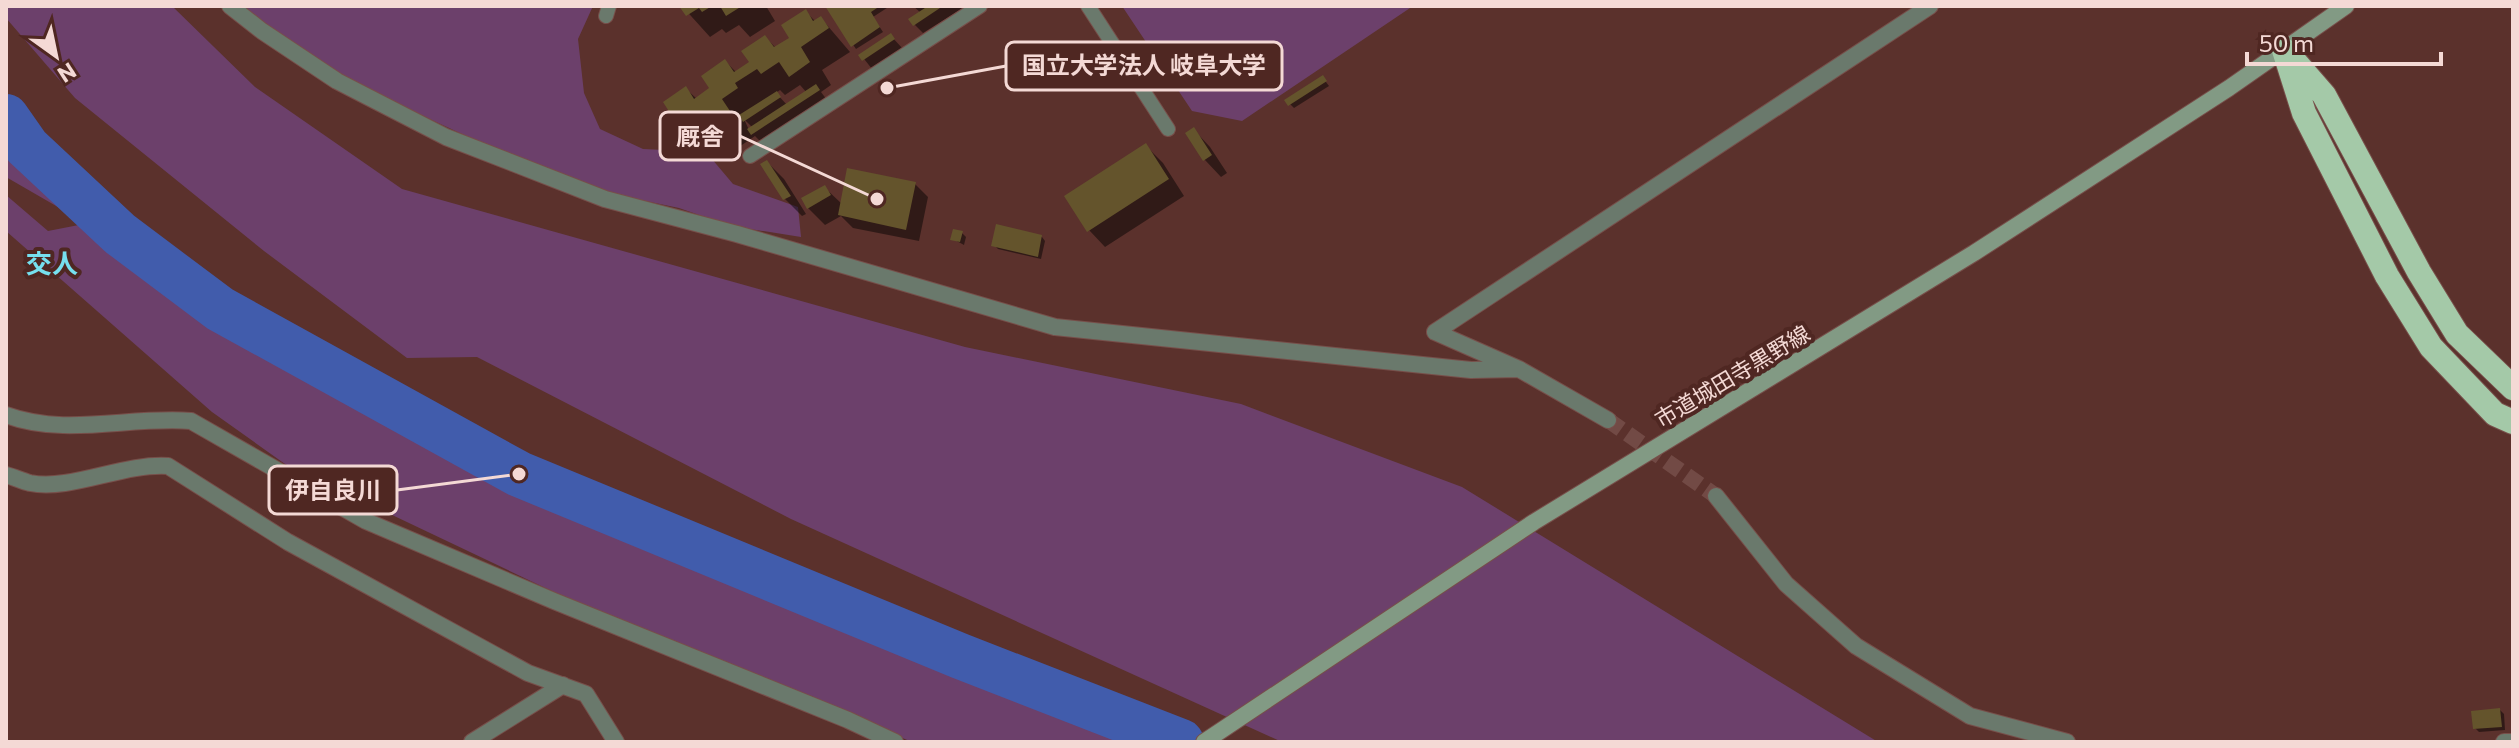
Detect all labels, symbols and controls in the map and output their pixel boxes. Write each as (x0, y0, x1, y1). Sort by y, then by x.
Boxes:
north arrow (16, 16, 96, 96)
scale bar (2247, 16, 2441, 66)
text: 50 m (2259, 28, 2314, 57)
callout: 国立大学法人 岐阜大学 (1006, 42, 1282, 90)
text: 国立大学法人 岐阜大学 (1022, 50, 1266, 79)
text: N (53, 57, 81, 89)
callout: 厩舎 (660, 112, 740, 160)
text: 厩舎 (676, 121, 724, 150)
district label: 交人 (26, 247, 78, 278)
street label: 市道城田寺黒野線 (1650, 319, 1814, 433)
callout: 伊自良川 (269, 466, 397, 514)
text: 伊自良川 (285, 475, 381, 504)

